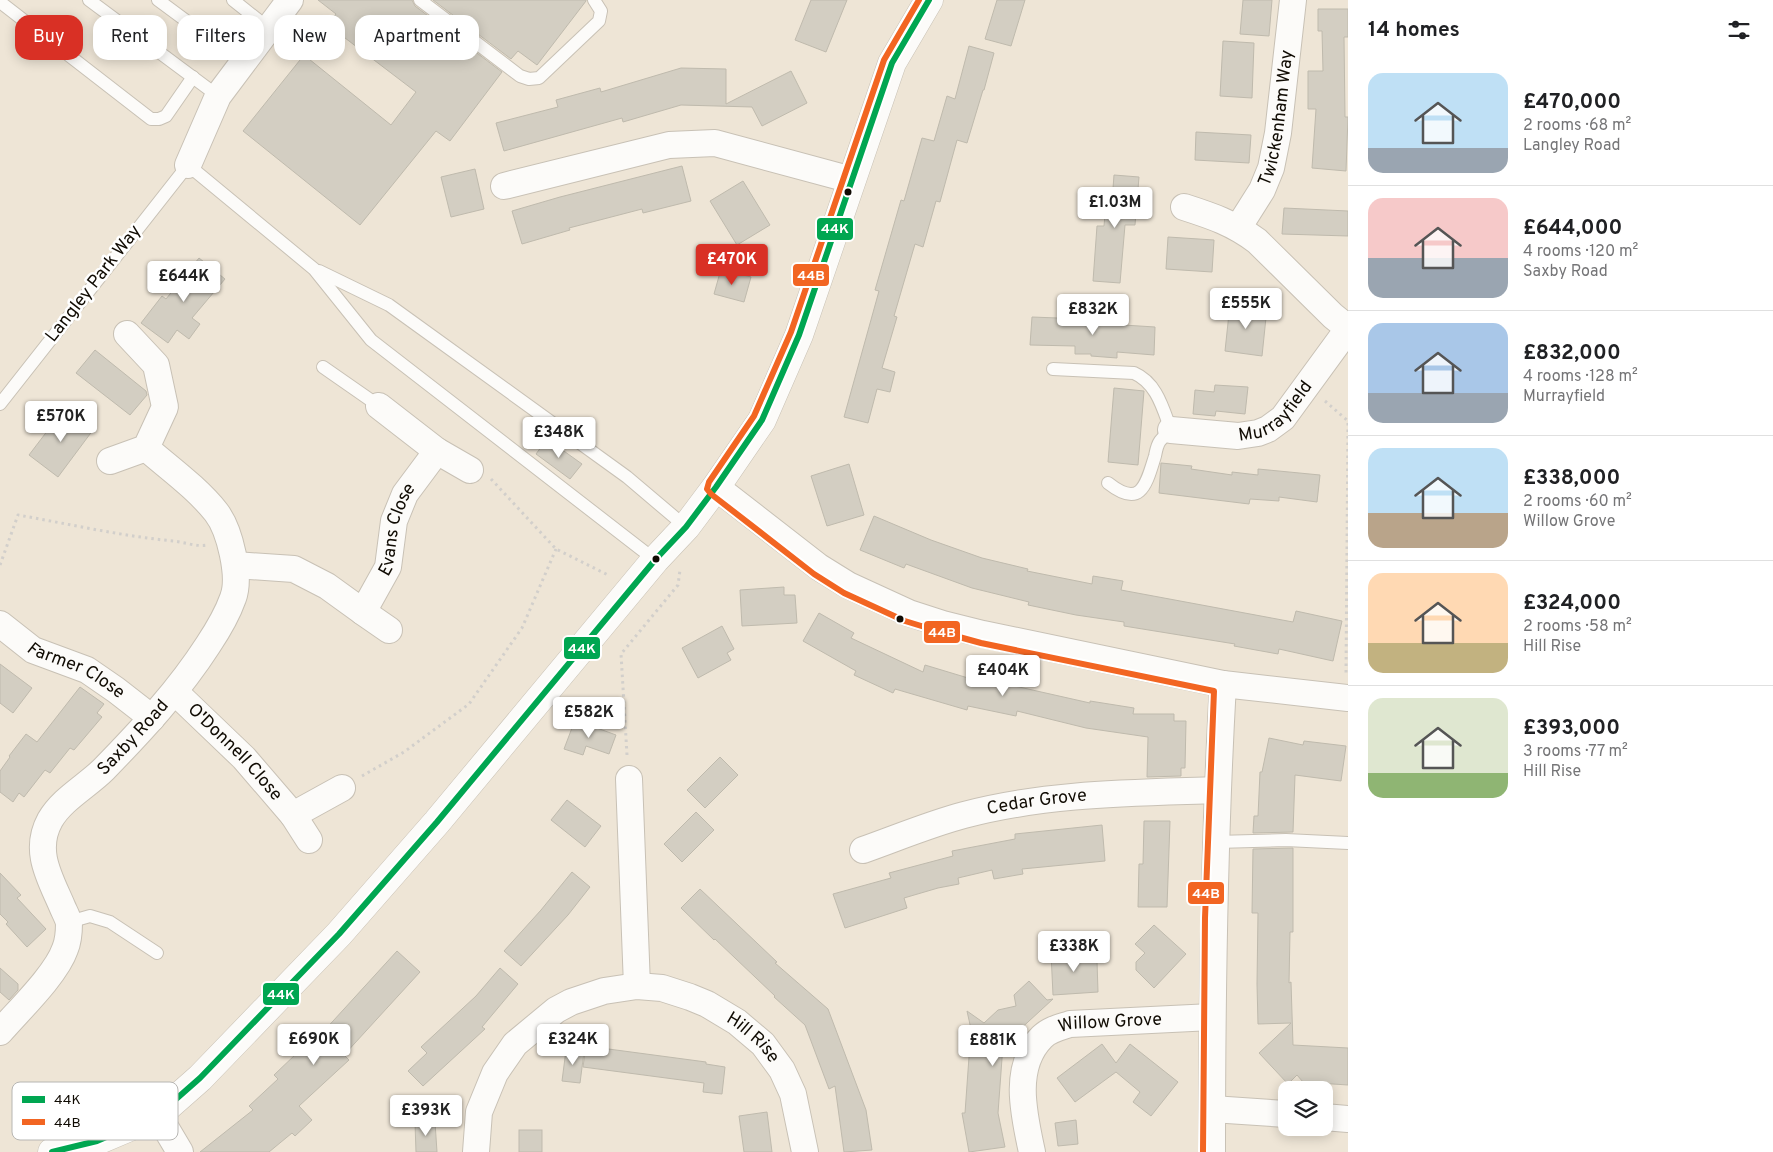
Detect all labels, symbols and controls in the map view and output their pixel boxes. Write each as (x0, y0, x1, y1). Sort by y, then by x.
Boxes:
chip: Buy (15, 15, 83, 60)
chip: Rent (93, 15, 167, 60)
chip: Filters (177, 15, 264, 60)
chip: New (274, 15, 345, 60)
chip: Apartment (355, 15, 479, 60)
icon: filters (1725, 16, 1753, 44)
text: 14 homes (1368, 17, 1460, 44)
street label: Twickenham Way (1253, 49, 1299, 190)
text: £470,000 (1523, 89, 1621, 116)
icon: home (1408, 93, 1468, 153)
text: 2 rooms · 68 m² (1523, 116, 1631, 136)
text: Langley Road (1523, 136, 1621, 156)
pin: £1.03M (1074, 186, 1156, 229)
unlabelled marker (843, 187, 853, 197)
text: £1.03M (1088, 193, 1142, 213)
text: £644,000 (1523, 215, 1622, 242)
line badge: 44K (816, 217, 854, 241)
icon: home (1408, 218, 1468, 278)
street label: Langley Park Way (41, 221, 147, 347)
text: 44K (821, 221, 849, 238)
text: 4 rooms · 120 m² (1523, 242, 1638, 262)
pin: £470K (697, 244, 767, 286)
text: £470K (707, 250, 757, 270)
pin: £644K (149, 260, 219, 303)
text: Saxby Road (1523, 262, 1608, 282)
line badge: 44B (792, 263, 830, 287)
text: £644K (158, 267, 210, 287)
text: 44B (797, 268, 825, 285)
pin: £555K (1211, 288, 1281, 330)
pin: £832K (1058, 294, 1128, 336)
text: £555K (1221, 294, 1271, 314)
text: £832K (1068, 300, 1118, 320)
text: £832,000 (1523, 340, 1621, 367)
icon: home (1408, 343, 1468, 403)
text: 4 rooms · 128 m² (1523, 367, 1638, 387)
street label: Murrayfield (1237, 376, 1318, 447)
text: Murrayfield (1523, 387, 1605, 407)
pin: £570K (26, 400, 96, 443)
text: £570K (36, 407, 86, 427)
pin: £348K (524, 416, 594, 459)
text: £348K (534, 423, 584, 443)
text: £338,000 (1523, 465, 1620, 492)
icon: home (1408, 468, 1468, 528)
street label: Evans Close (374, 478, 421, 580)
text: 2 rooms · 60 m² (1523, 492, 1632, 512)
text: Willow Grove (1523, 512, 1615, 532)
unlabelled marker (651, 554, 661, 564)
text: £324,000 (1523, 590, 1621, 617)
icon: home (1408, 593, 1468, 653)
unlabelled marker (895, 614, 905, 624)
text: 2 rooms · 58 m² (1523, 617, 1632, 637)
line badge: 44B (923, 620, 961, 644)
text: 44B (928, 625, 956, 642)
line badge: 44K (563, 636, 601, 660)
text: Hill Rise (1523, 637, 1581, 657)
street label: Farmer Close (22, 638, 130, 704)
text: 44K (568, 641, 596, 658)
pin: £404K (968, 654, 1038, 697)
text: £404K (977, 661, 1029, 681)
street label: Saxby Road (92, 695, 174, 780)
pin: £582K (554, 696, 624, 739)
street label: O'Donnell Close (182, 698, 287, 806)
text: £582K (564, 703, 614, 723)
text: £393,000 (1523, 715, 1620, 742)
icon: home (1408, 718, 1468, 778)
text: 3 rooms · 77 m² (1523, 742, 1628, 762)
text: Hill Rise (1523, 762, 1581, 782)
street label: Cedar Grove (985, 784, 1088, 821)
line badge: 44B (1187, 881, 1225, 905)
text: 44B (1192, 886, 1220, 903)
pin: £338K (1039, 930, 1109, 973)
text: £338K (1049, 937, 1099, 957)
line badge: 44K (262, 982, 300, 1006)
text: 44K (267, 987, 295, 1004)
street label: Hill Rise (722, 1007, 785, 1068)
street label: Willow Grove (1056, 1008, 1163, 1038)
pin: £690K (279, 1024, 349, 1066)
pin: £324K (538, 1024, 608, 1066)
pin: £881K (958, 1024, 1028, 1067)
text: £690K (288, 1030, 340, 1050)
text: £324K (548, 1030, 598, 1050)
text: £881K (969, 1031, 1017, 1051)
map controls (1278, 1081, 1333, 1136)
button: layers (1278, 1081, 1333, 1136)
legend (12, 1082, 178, 1140)
text: 44K (54, 1092, 81, 1109)
pin: £393K (391, 1094, 461, 1137)
text: £393K (401, 1101, 451, 1121)
text: 44B (54, 1115, 81, 1132)

